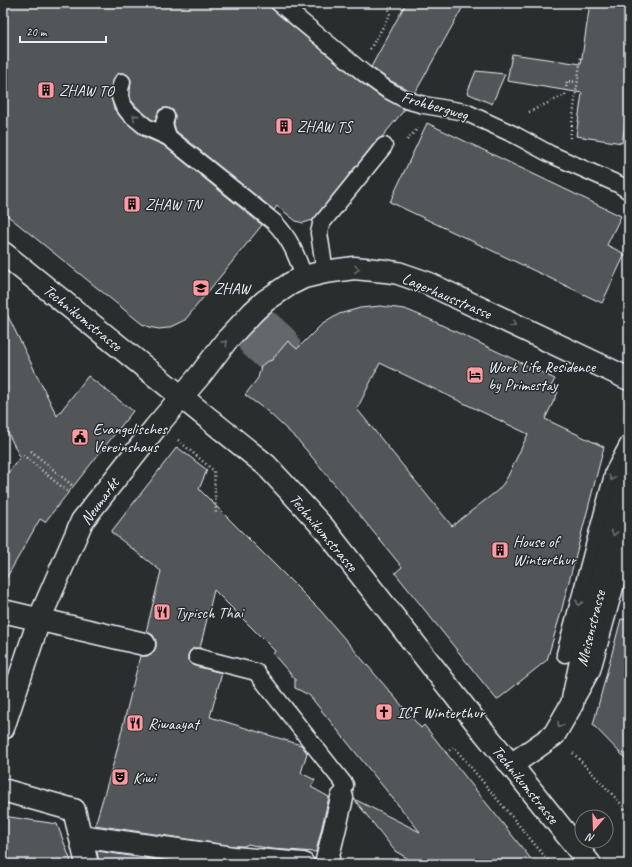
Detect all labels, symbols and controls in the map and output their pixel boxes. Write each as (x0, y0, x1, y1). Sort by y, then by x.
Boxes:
scale bar (20, 18, 106, 44)
text: 20 m (26, 24, 48, 40)
building icon: ZHAW TO (36, 80, 56, 100)
place label: ZHAW TO (59, 81, 116, 101)
street label: Frohbergweg (399, 87, 472, 125)
one-way arrow (132, 115, 140, 122)
building icon: ZHAW TS (274, 116, 294, 136)
place label: ZHAW TS (297, 117, 354, 137)
building icon: ZHAW TN (122, 194, 142, 214)
place label: ZHAW TN (145, 195, 204, 215)
one-way arrow (354, 265, 360, 273)
street label: Lagerhausstrasse (399, 268, 496, 324)
school or university icon: ZHAW (191, 278, 211, 298)
place label: ZHAW (214, 279, 252, 299)
street label: Technikumstrasse (39, 280, 127, 357)
one-way arrow (508, 319, 516, 327)
one-way arrow (220, 340, 227, 347)
place label: Work Life Residence by Primestay (488, 357, 597, 395)
hotel icon: Work Life Residence by Primestay (465, 365, 485, 385)
place label: Evangelisches Vereinshaus (93, 419, 168, 457)
public building icon: Evangelisches Vereinshaus (70, 427, 90, 447)
street label: Neumarkt (76, 473, 125, 529)
one-way arrow (609, 475, 617, 481)
street label: Technikumstrasse (285, 490, 363, 577)
one-way arrow (610, 530, 618, 536)
place label: House of Winterthur (513, 532, 577, 570)
building icon: House of Winterthur (490, 540, 510, 560)
street label: Meisenstrasse (572, 587, 610, 668)
one-way arrow (575, 600, 584, 607)
restaurant icon: Typisch Thai (152, 602, 172, 622)
place label: Typisch Thai (175, 603, 245, 623)
church icon: ICF Winterthur (374, 702, 394, 722)
place label: ICF Winterthur (397, 703, 486, 723)
restaurant icon: Riwaayat (125, 713, 145, 733)
place label: Riwaayat (148, 714, 201, 734)
one-way arrow (557, 721, 565, 728)
street label: Technikumstrasse (487, 741, 564, 829)
theatre icon: Kiwi (110, 767, 130, 787)
place label: Kiwi (133, 768, 157, 788)
north arrow (574, 809, 614, 849)
text: N (583, 830, 596, 846)

